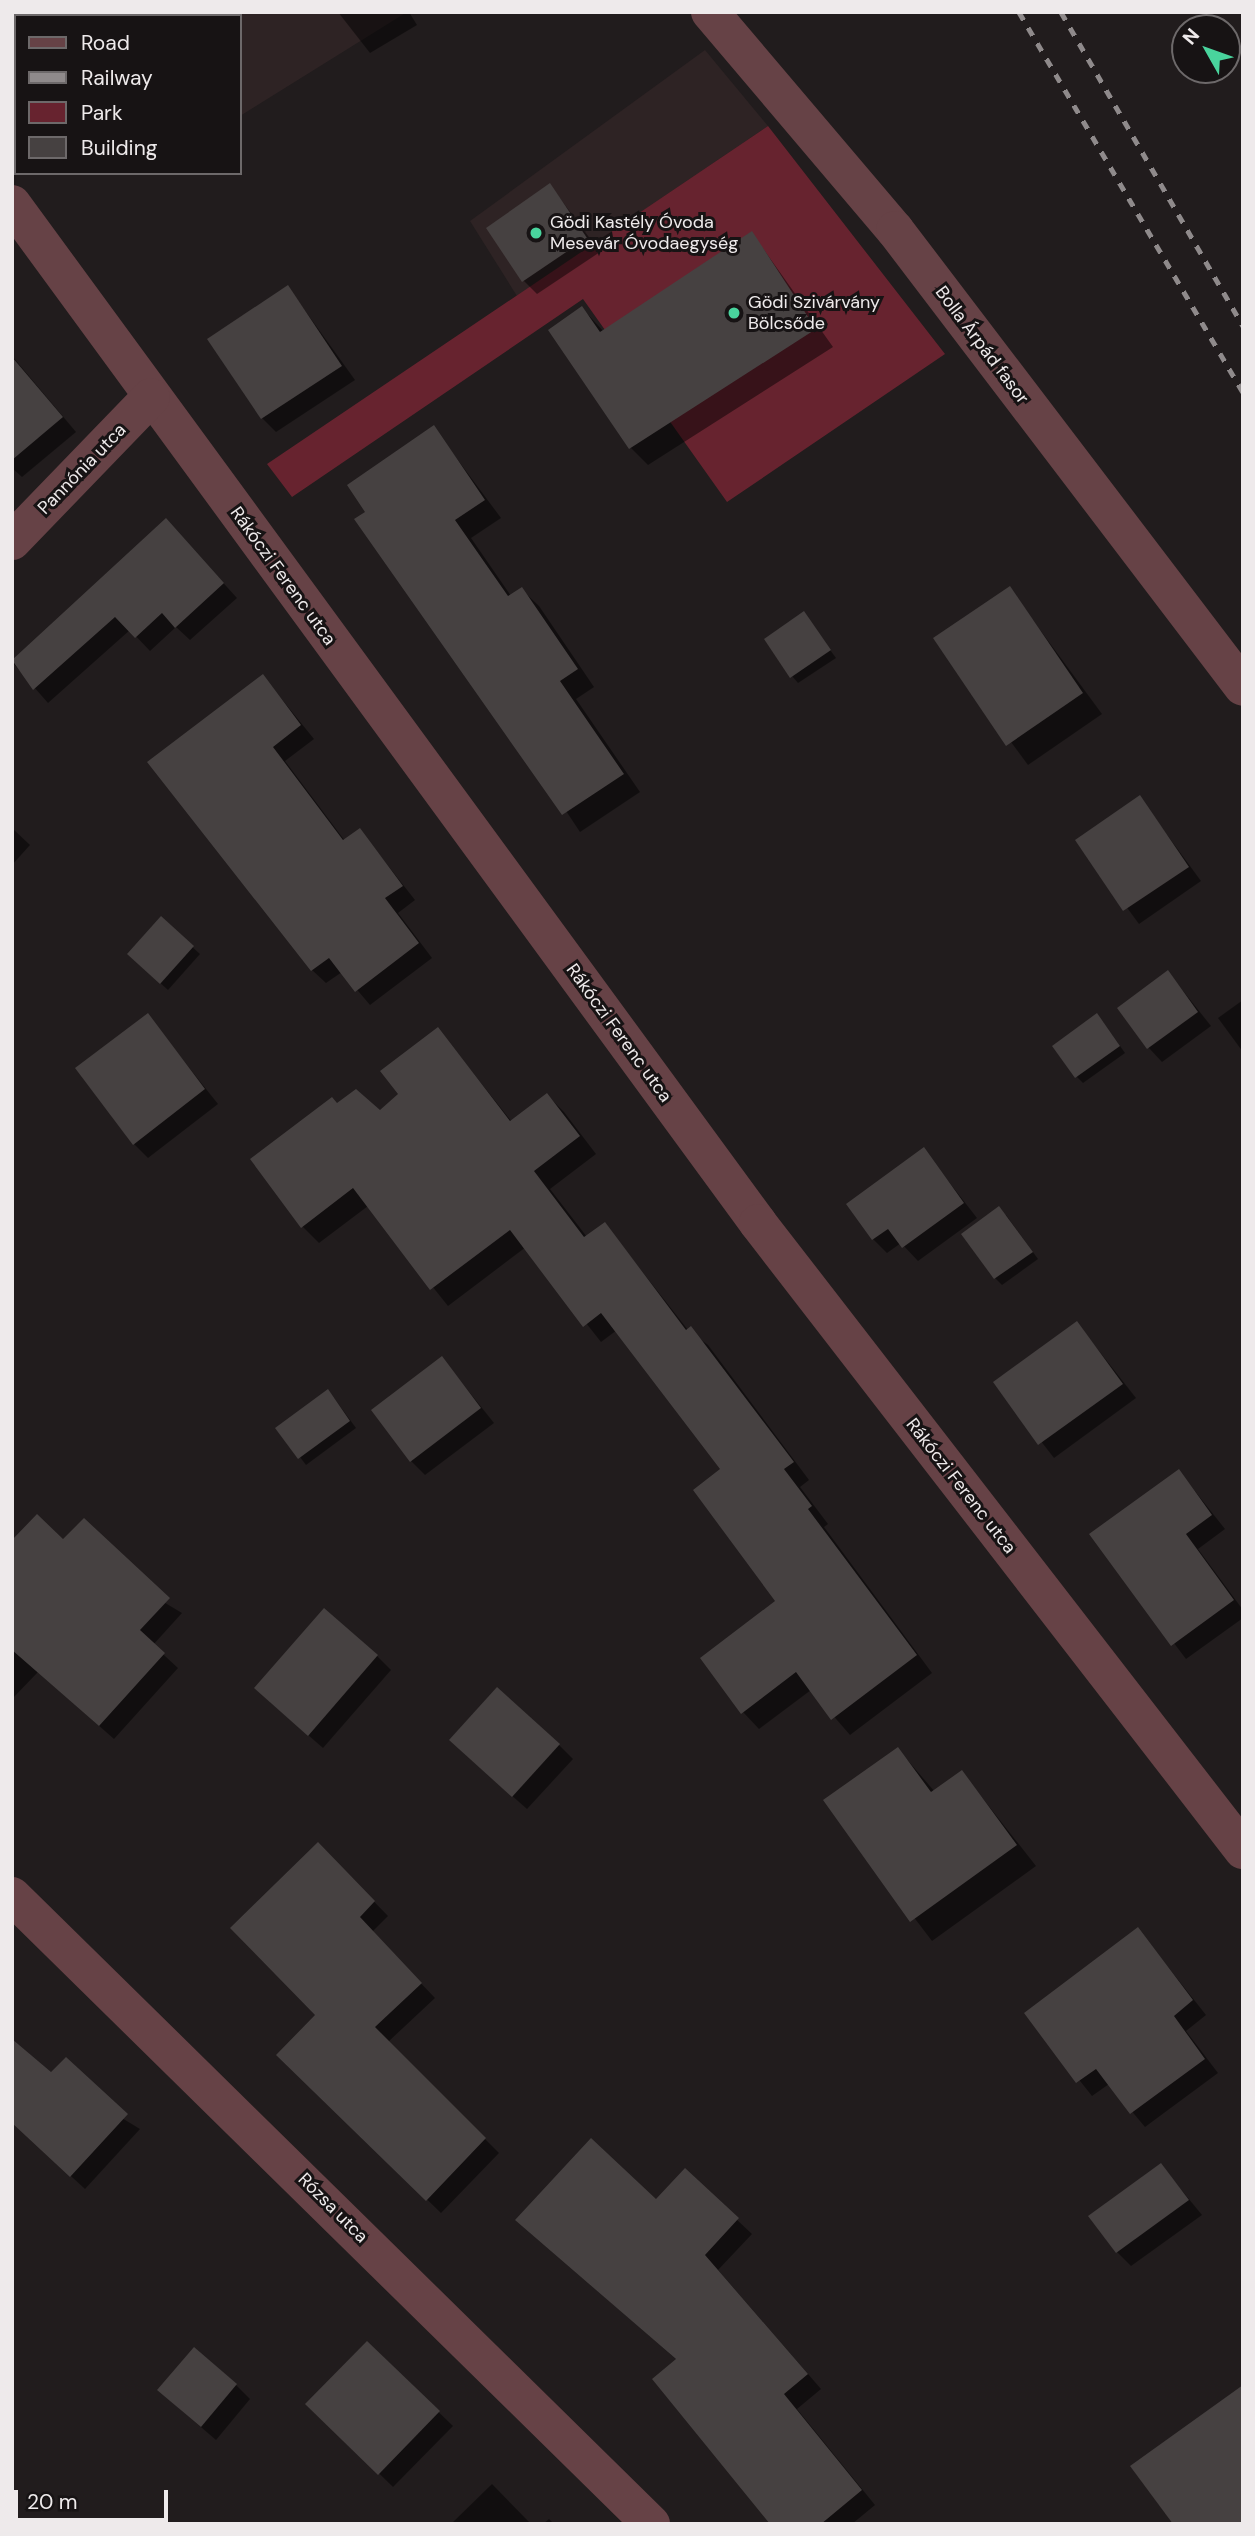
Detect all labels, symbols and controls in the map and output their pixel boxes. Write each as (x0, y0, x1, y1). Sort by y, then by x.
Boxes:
legend (14, 14, 242, 175)
north arrow (1171, 14, 1241, 84)
text: N (1177, 23, 1205, 50)
text: Road (81, 29, 130, 57)
text: Railway (81, 64, 153, 92)
text: Park (81, 99, 122, 127)
text: Building (81, 134, 157, 162)
place label: Gödi Kastély Óvoda Mesevár Óvodaegység (550, 212, 738, 255)
marker: Gödi Kastély Óvoda Mesevár Óvodaegység (528, 225, 544, 241)
street label: Bolla Árpád fasor (931, 282, 1033, 408)
place label: Gödi Szivárvány Bölcsőde (748, 292, 880, 334)
marker: Gödi Szivárvány Bölcsőde (726, 305, 742, 321)
street label: Pannónia utca (33, 419, 131, 519)
street label: Rákóczi Ferenc utca (226, 503, 340, 649)
street label: Rákóczi Ferenc utca (562, 960, 676, 1106)
street label: Rákóczi Ferenc utca (902, 1414, 1020, 1558)
street label: Rózsa utca (294, 2169, 372, 2247)
scale bar (18, 2476, 172, 2520)
text: 20 m (27, 2488, 78, 2516)

